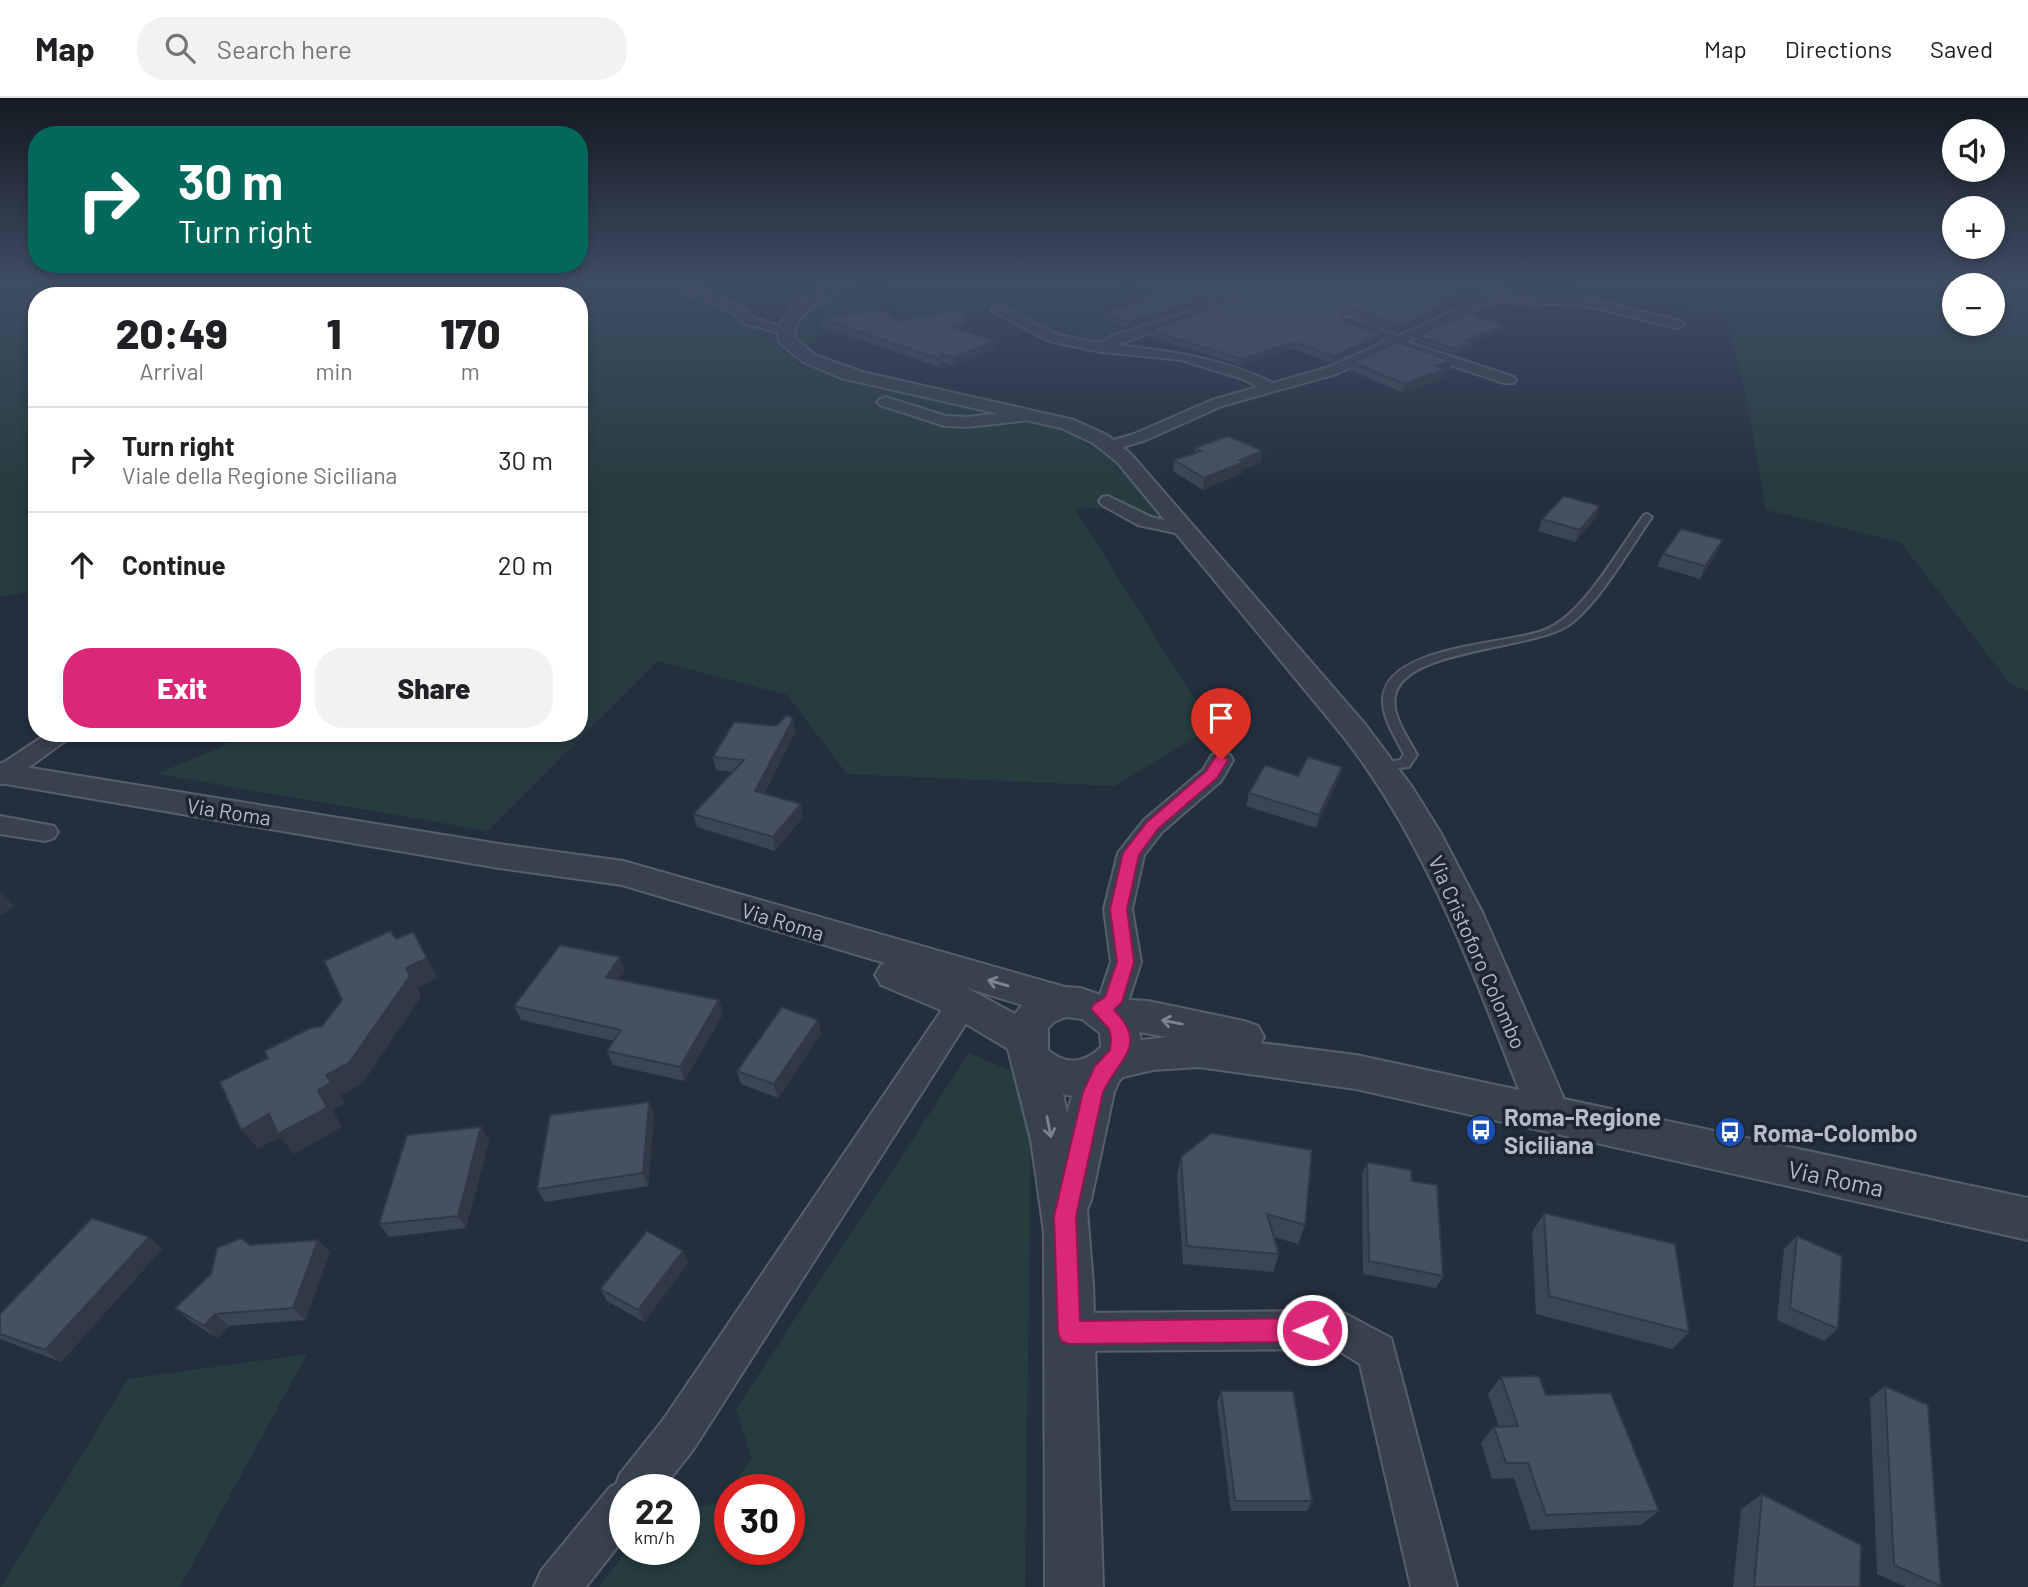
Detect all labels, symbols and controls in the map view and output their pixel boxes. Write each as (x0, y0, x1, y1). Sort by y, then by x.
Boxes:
search box (137, 17, 627, 80)
text: Map (35, 28, 95, 68)
icon: search (161, 29, 199, 67)
text: Search here (217, 33, 352, 64)
text: Map (1704, 34, 1747, 63)
text: Directions (1785, 34, 1892, 63)
text: Saved (1930, 34, 1993, 63)
map controls (1942, 119, 2005, 336)
button: sound (1942, 119, 2005, 182)
text: 30 m (178, 151, 283, 210)
icon: right (63, 154, 154, 245)
button: + (1942, 196, 2005, 259)
text: Turn right (178, 211, 313, 249)
button: − (1942, 273, 2005, 336)
text: 20:49 (116, 307, 228, 357)
text: 1 (327, 307, 342, 357)
text: 170 (440, 307, 500, 357)
text: Arrival (140, 357, 204, 385)
text: min (315, 357, 353, 385)
text: m (461, 357, 480, 385)
text: Turn right (122, 430, 235, 461)
icon: right (63, 441, 101, 479)
text: 30 m (498, 444, 553, 475)
text: Viale della Regione Siciliana (122, 461, 397, 489)
icon: ahead (63, 546, 101, 584)
text: Continue (122, 549, 226, 580)
text: 20 m (498, 549, 553, 580)
button: Exit (63, 648, 301, 728)
button: Share (315, 648, 553, 728)
pin (1191, 688, 1251, 760)
icon: arrive (1202, 699, 1240, 737)
street label: Via Roma (185, 792, 273, 830)
street label: Via Cristoforo Colombo (1424, 852, 1532, 1052)
street label: Via Roma (739, 897, 827, 945)
one-way arrow (987, 976, 1009, 989)
one-way arrow (1161, 1015, 1184, 1029)
place label: Roma-Regione Siciliana (1504, 1102, 1661, 1159)
bus stop icon: Roma-Regione Siciliana (1464, 1113, 1498, 1147)
one-way arrow (1043, 1115, 1056, 1138)
bus stop icon: Roma-Colombo (1713, 1115, 1747, 1149)
place label: Roma-Colombo (1753, 1118, 1918, 1147)
street label: Via Roma (1785, 1154, 1887, 1202)
position arrow (1275, 1293, 1349, 1367)
speed limit sign: 30 (714, 1474, 805, 1565)
text: 22 (635, 1489, 674, 1531)
text: km/h (634, 1526, 675, 1548)

